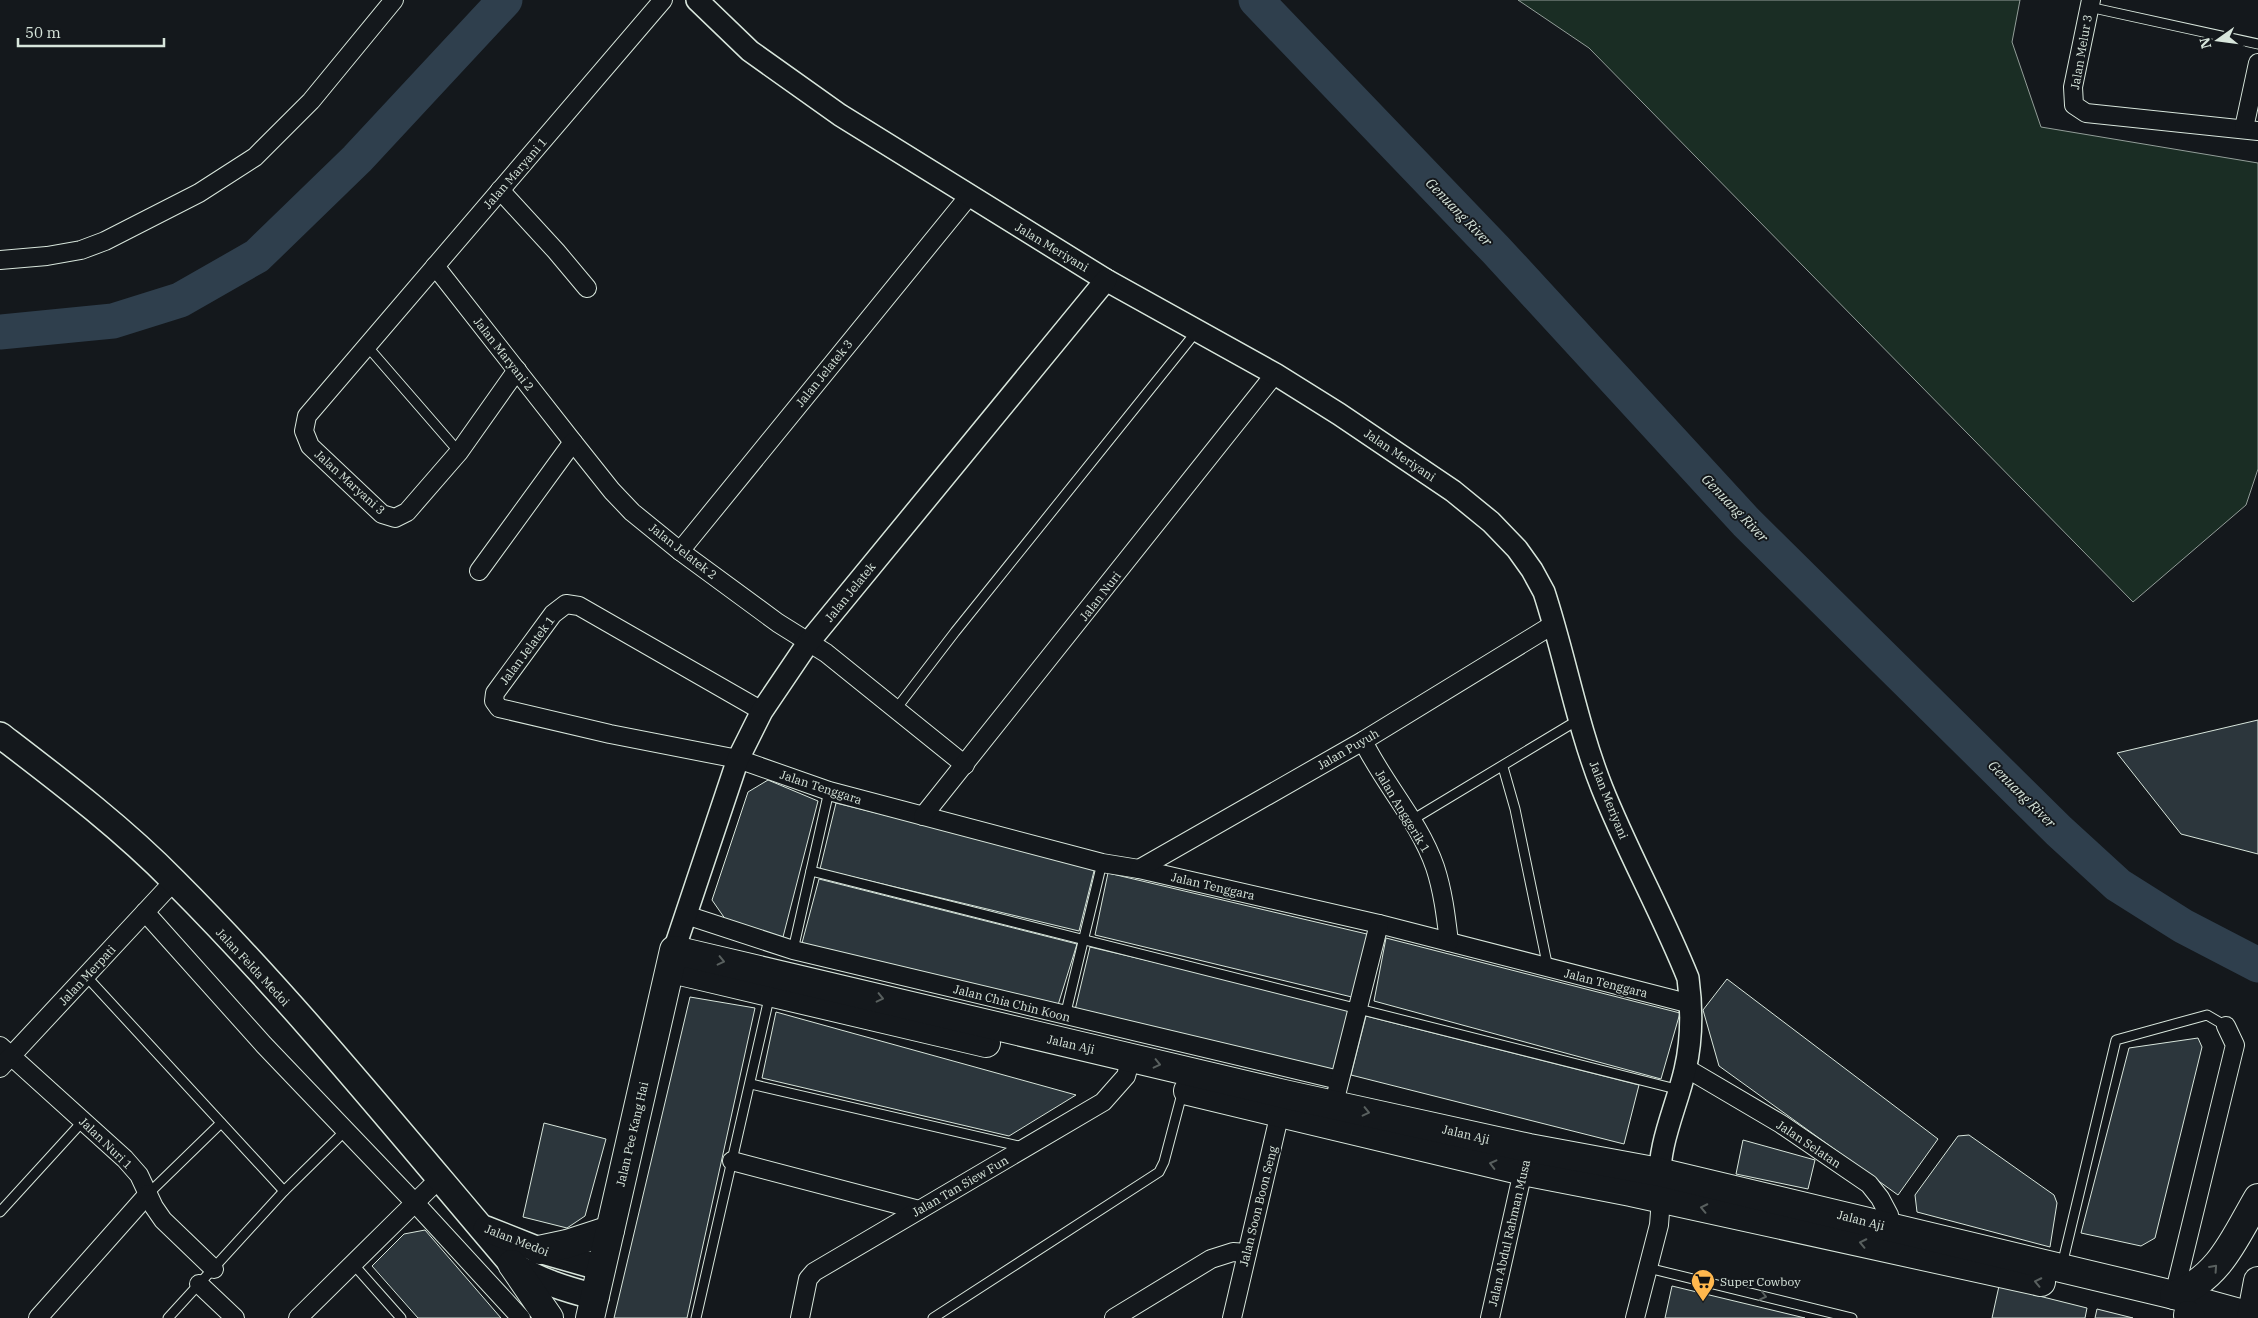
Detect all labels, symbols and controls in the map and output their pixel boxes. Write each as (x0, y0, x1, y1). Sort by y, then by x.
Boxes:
street label: Jalan Melur 3 (2067, 13, 2095, 91)
scale bar (18, 15, 164, 47)
north arrow (2193, 15, 2243, 65)
text: 50 m (25, 23, 61, 42)
text: N (2195, 36, 2215, 51)
street label: Jalan Maryani 1 (480, 134, 550, 212)
water label: Genuang River (1422, 174, 1497, 251)
street label: Jalan Meriyani (1013, 219, 1092, 275)
street label: Jalan Maryani 2 (471, 314, 537, 394)
street label: Jalan Jelatek 3 (792, 336, 856, 410)
street label: Jalan Meriyani (1361, 426, 1439, 484)
street label: Jalan Maryani 3 (312, 446, 388, 518)
water label: Genuang River (1698, 470, 1773, 547)
street label: Jalan Jelatek 2 (646, 520, 720, 582)
street label: Jalan Jelatek (821, 559, 879, 625)
street label: Jalan Nuri (1076, 568, 1124, 624)
street label: Jalan Jelatek 1 (496, 613, 558, 687)
street label: Jalan Puyuh (1314, 725, 1382, 773)
water label: Genuang River (1984, 756, 2060, 832)
street label: Jalan Meriyani (1587, 759, 1632, 841)
street label: Jalan Tenggara (778, 767, 864, 807)
street label: Jalan Anggerik 1 (1372, 767, 1434, 855)
street label: Jalan Tenggara (1170, 869, 1257, 903)
street label: Jalan Felda Medoi (213, 925, 293, 1009)
street label: Jalan Merpati (55, 942, 119, 1008)
one-way arrow (717, 955, 726, 966)
street label: Jalan Tenggara (1563, 965, 1650, 1001)
street label: Jalan Chia Chin Koon (952, 981, 1072, 1025)
one-way arrow (875, 992, 884, 1003)
street label: Jalan Aji (1046, 1031, 1096, 1057)
one-way arrow (1152, 1058, 1161, 1069)
street label: Jalan Pee Kang Hai (613, 1080, 651, 1188)
one-way arrow (1362, 1106, 1371, 1116)
street label: Jalan Nuri 1 (76, 1114, 136, 1172)
street label: Jalan Selatan (1774, 1117, 1844, 1171)
street label: Jalan Aji (1441, 1121, 1491, 1147)
street label: Jalan Soon Boon Seng (1236, 1144, 1280, 1268)
street label: Jalan Tan Siew Fun (909, 1152, 1011, 1220)
street label: Jalan Abdul Rahman Musa (1485, 1158, 1533, 1308)
one-way arrow (1489, 1159, 1498, 1170)
one-way arrow (1699, 1203, 1708, 1214)
street label: Jalan Aji (1836, 1207, 1886, 1233)
street label: Jalan Medoi (483, 1221, 551, 1259)
one-way arrow (1858, 1238, 1867, 1249)
one-way arrow (2208, 1265, 2217, 1274)
supermarket icon: Super Cowboy (1690, 1268, 1716, 1302)
place label: Super Cowboy (1720, 1274, 1801, 1289)
one-way arrow (2034, 1277, 2043, 1288)
one-way arrow (1759, 1290, 1768, 1301)

